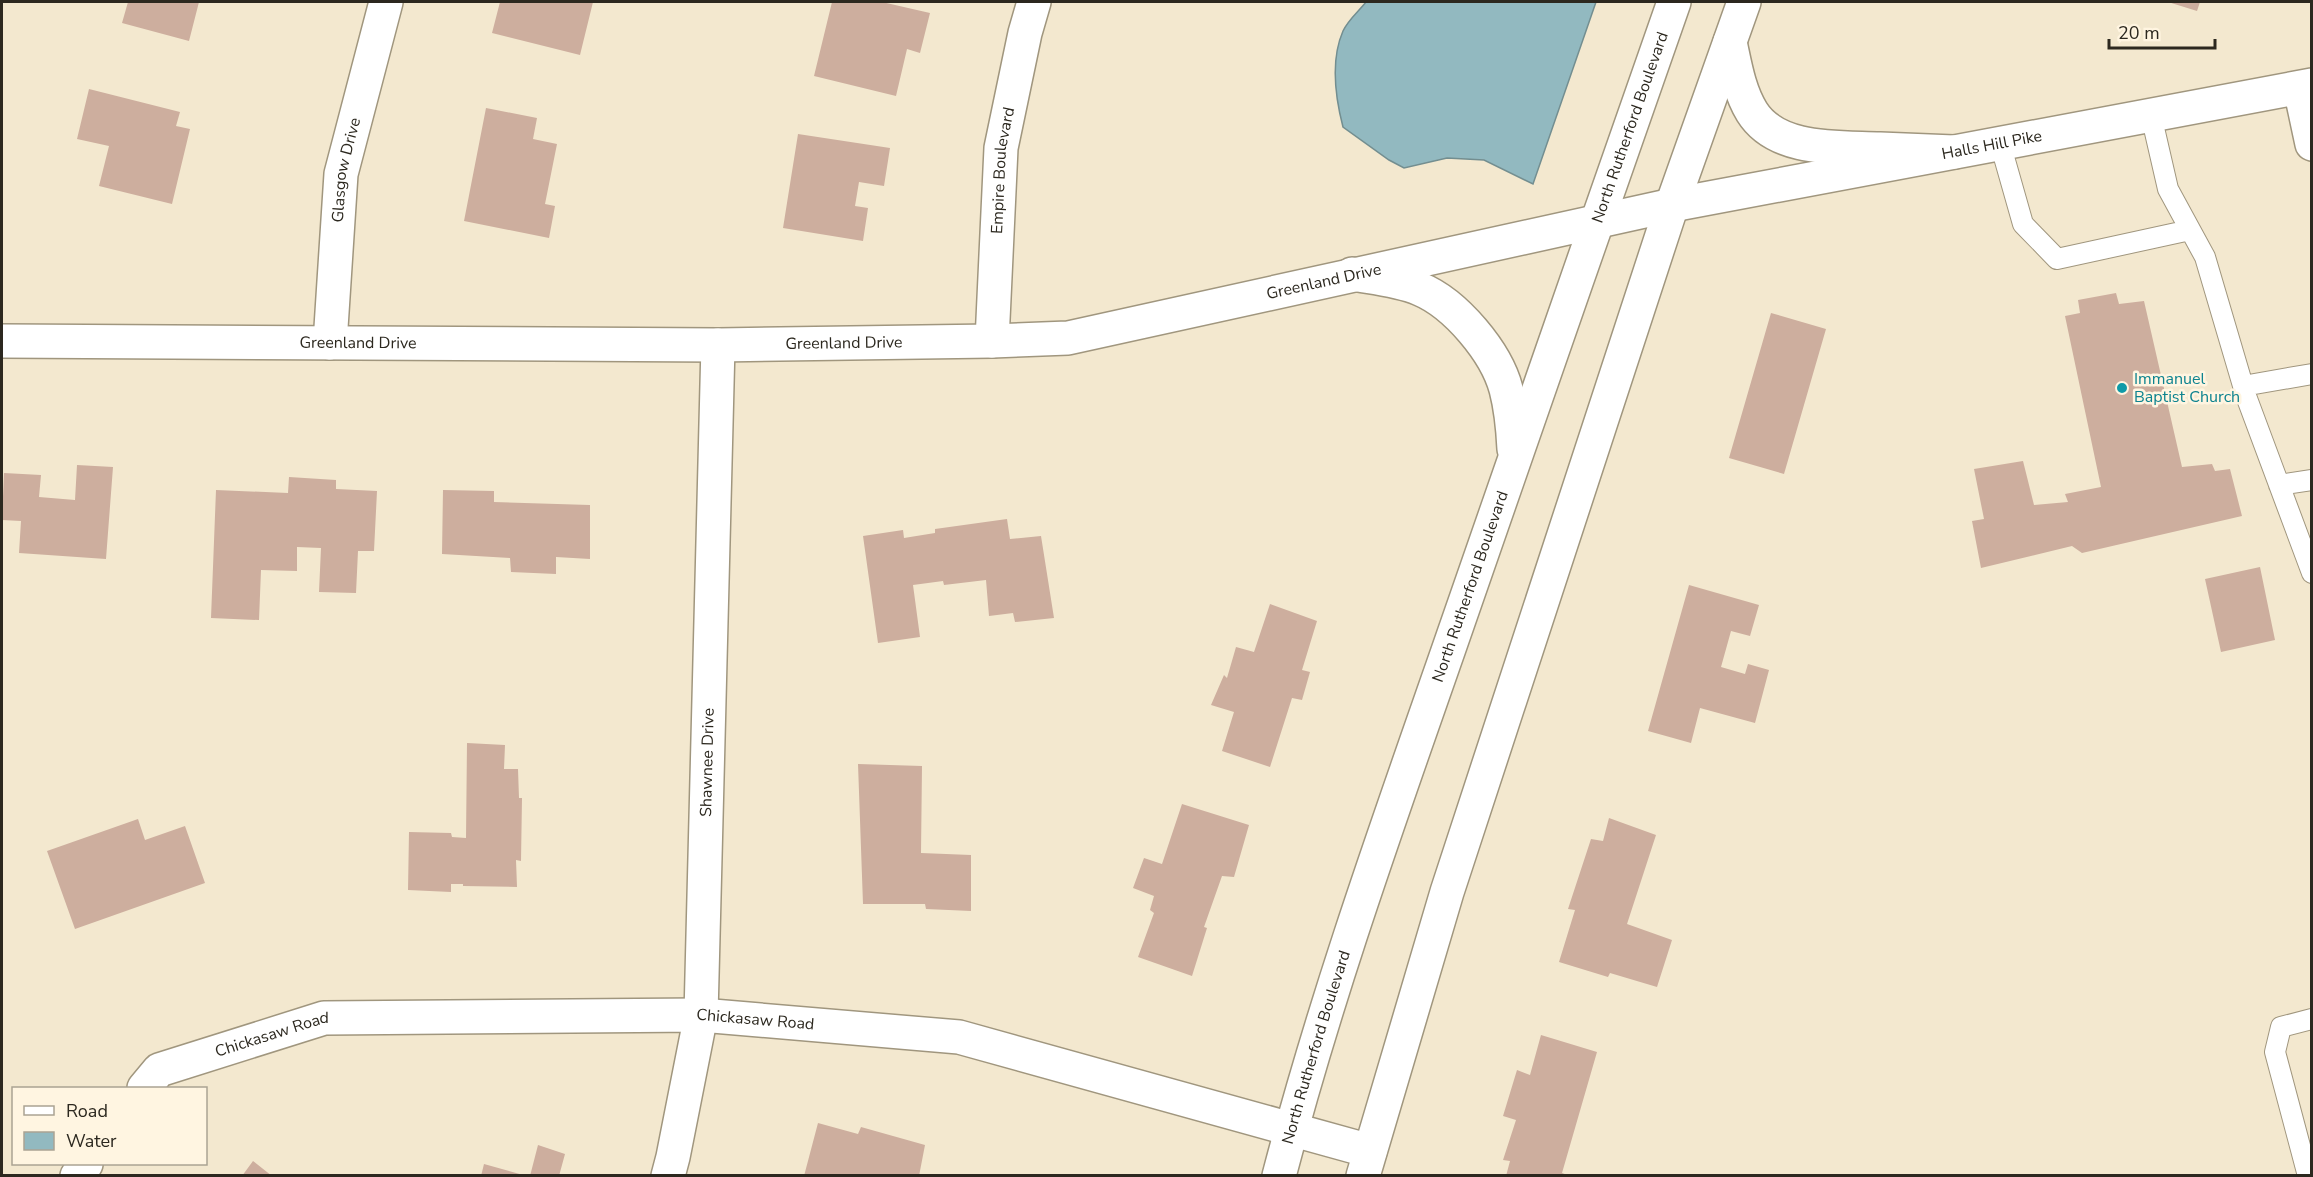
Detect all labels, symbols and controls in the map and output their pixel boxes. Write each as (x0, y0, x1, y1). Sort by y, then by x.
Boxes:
scale bar (2109, 12, 2216, 50)
text: 20 m (2118, 21, 2160, 45)
street label: North Rutherford Boulevard (1587, 29, 1674, 226)
street label: Empire Boulevard (986, 105, 1020, 234)
street label: Glasgow Drive (327, 115, 366, 223)
street label: Halls Hill Pike (1940, 125, 2044, 165)
street label: Greenland Drive (1264, 258, 1383, 305)
street label: Greenland Drive (785, 331, 903, 355)
street label: Greenland Drive (299, 332, 417, 354)
place label: Immanuel Baptist Church (2134, 368, 2240, 408)
marker: Immanuel Baptist Church (2115, 381, 2129, 395)
street label: North Rutherford Boulevard (1427, 488, 1514, 685)
street label: Shawnee Drive (695, 708, 720, 817)
street label: North Rutherford Boulevard (1277, 948, 1356, 1147)
street label: Chickasaw Road (695, 1004, 815, 1036)
street label: Chickasaw Road (212, 1007, 329, 1063)
legend (12, 1087, 207, 1165)
text: Road (66, 1099, 108, 1123)
text: Water (66, 1129, 117, 1153)

